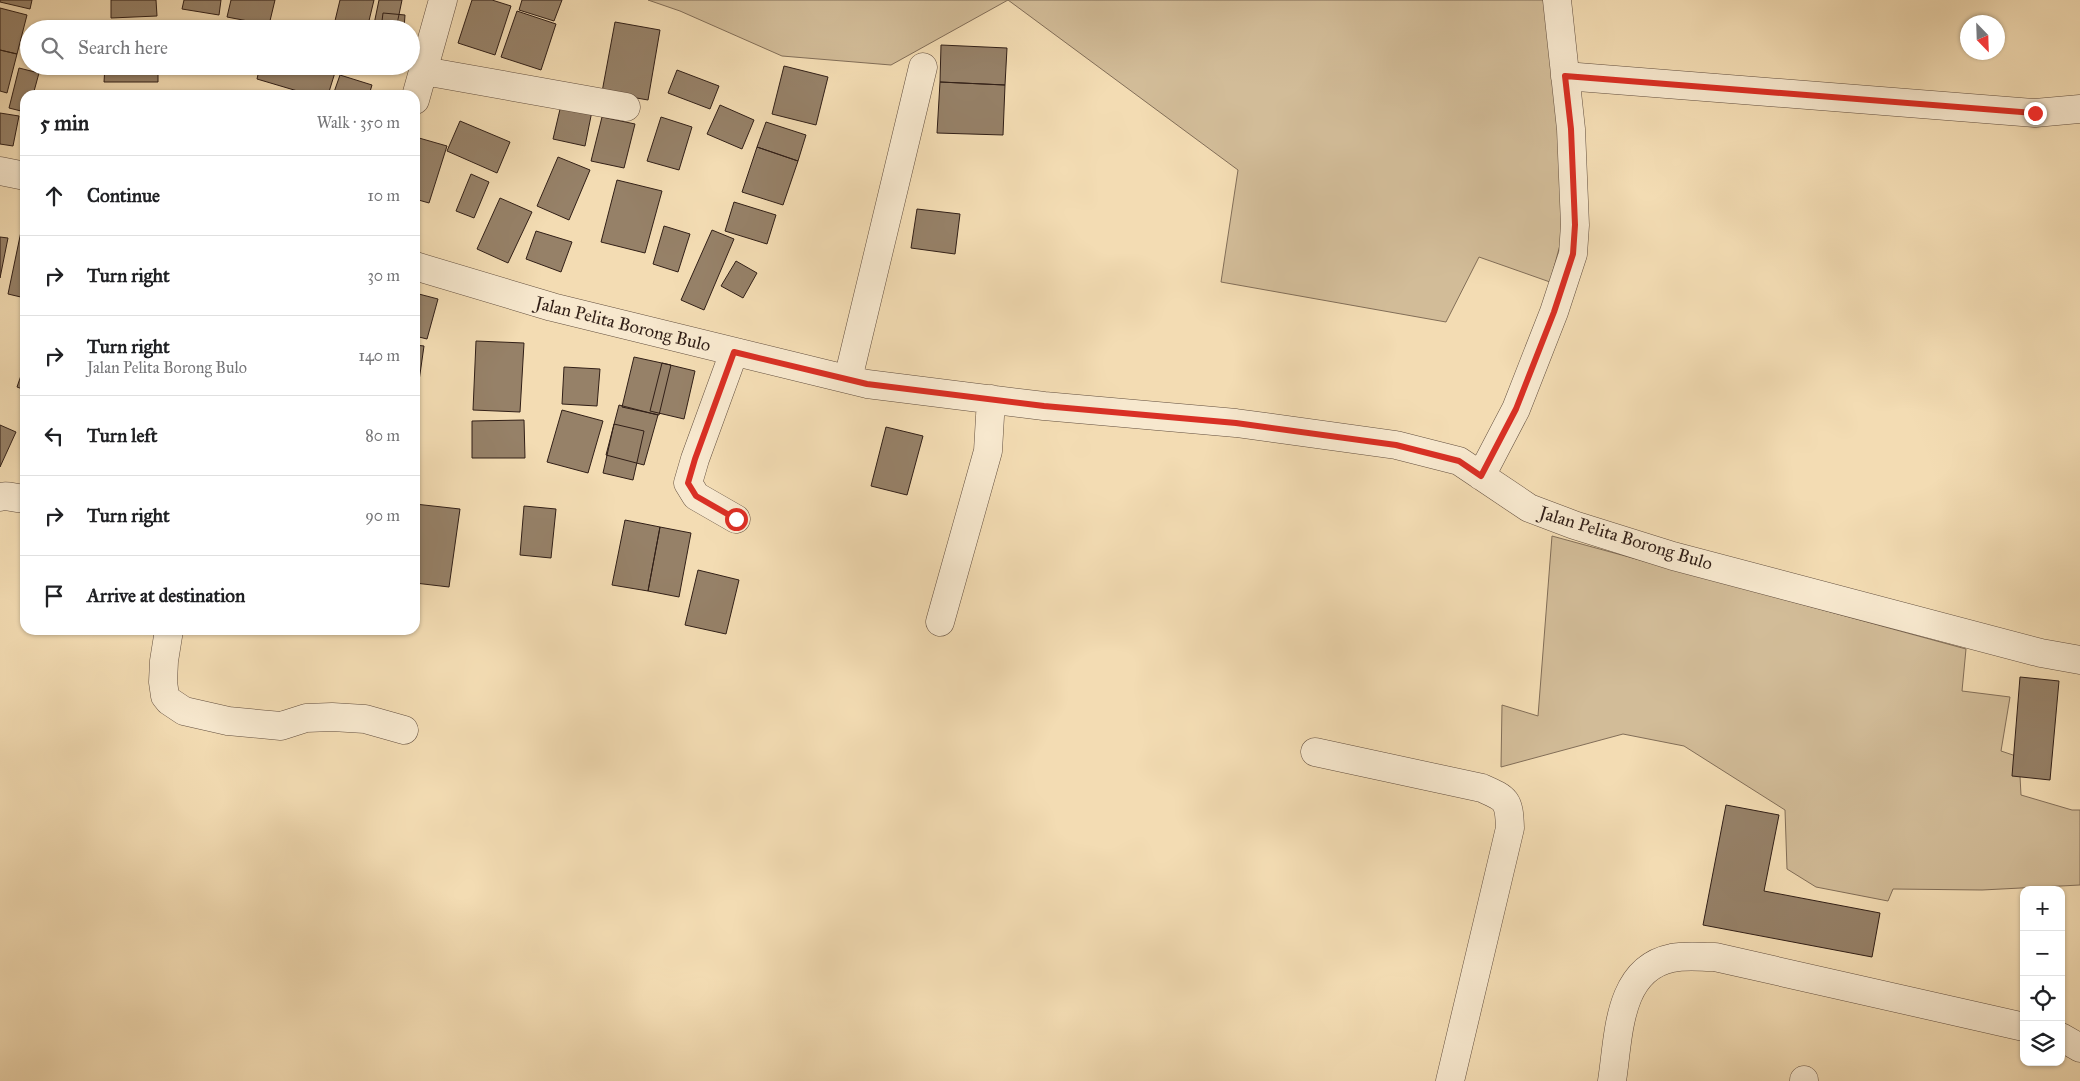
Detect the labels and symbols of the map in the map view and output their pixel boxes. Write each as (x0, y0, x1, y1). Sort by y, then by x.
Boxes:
north arrow (1960, 15, 2005, 60)
route end (2024, 102, 2047, 125)
street label: Jalan Pelita Borong Bulo (531, 291, 713, 357)
street label: Jalan Pelita Borong Bulo (1535, 501, 1715, 576)
route start (725, 508, 748, 531)

